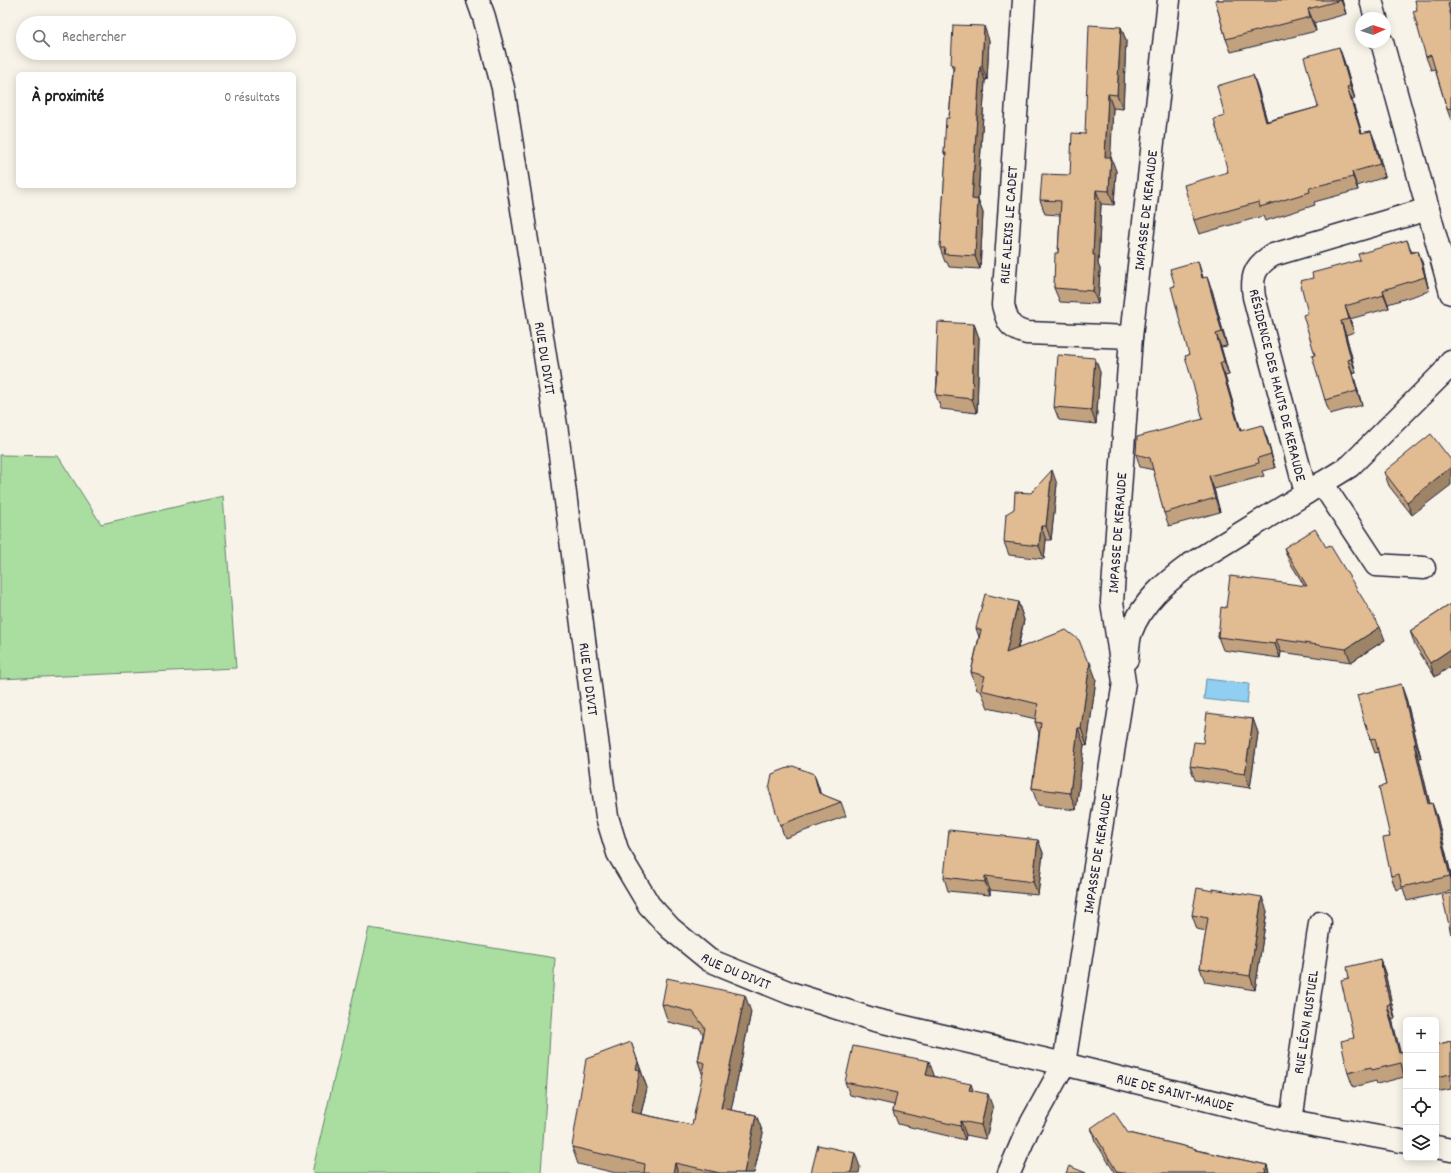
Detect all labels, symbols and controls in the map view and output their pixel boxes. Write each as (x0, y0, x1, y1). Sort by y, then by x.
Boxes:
north arrow (1355, 12, 1391, 48)
search box (16, 16, 296, 60)
icon: search (30, 27, 52, 49)
text: Rechercher (62, 27, 126, 49)
text: À proximité (32, 86, 104, 110)
text: 0 résultats (224, 89, 280, 108)
street label: IMPASSE DE KERAUDE (1130, 149, 1165, 272)
street label: RUE ALEXIS LE CADET (995, 165, 1025, 285)
street label: RÉSIDENCE DES HAUTS DE KERAUDE (1241, 287, 1311, 484)
street label: RUE DU DIVIT (527, 320, 560, 396)
street label: IMPASSE DE KERAUDE (1104, 472, 1134, 594)
street label: RUE DU DIVIT (571, 642, 603, 717)
street label: IMPASSE DE KERAUDE (1079, 792, 1119, 916)
street label: RUE DU DIVIT (695, 948, 774, 997)
street label: RUE LÉON RUSTUEL (1289, 969, 1326, 1076)
map controls (1403, 1017, 1439, 1161)
button: + (1403, 1017, 1439, 1053)
button: − (1403, 1053, 1439, 1089)
street label: RUE DE SAINT-MAUDE (1114, 1069, 1236, 1119)
button: locate (1403, 1089, 1439, 1125)
button: layers (1403, 1125, 1439, 1161)

